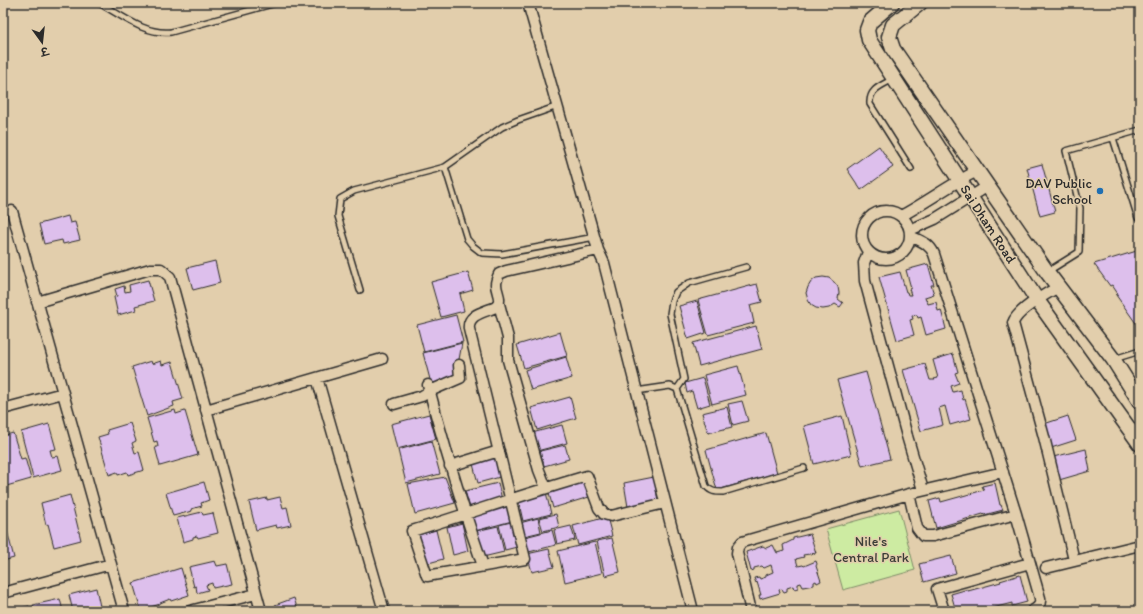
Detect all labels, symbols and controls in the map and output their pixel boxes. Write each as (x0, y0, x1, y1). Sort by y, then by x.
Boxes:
north arrow (22, 22, 62, 62)
text: उ (38, 44, 51, 59)
place label: DAV Public School (1025, 175, 1092, 208)
street label: Sai Dham Road (956, 182, 1020, 267)
marker: DAV Public School (1095, 186, 1105, 196)
park label: Nile's Central Park (833, 533, 910, 566)

